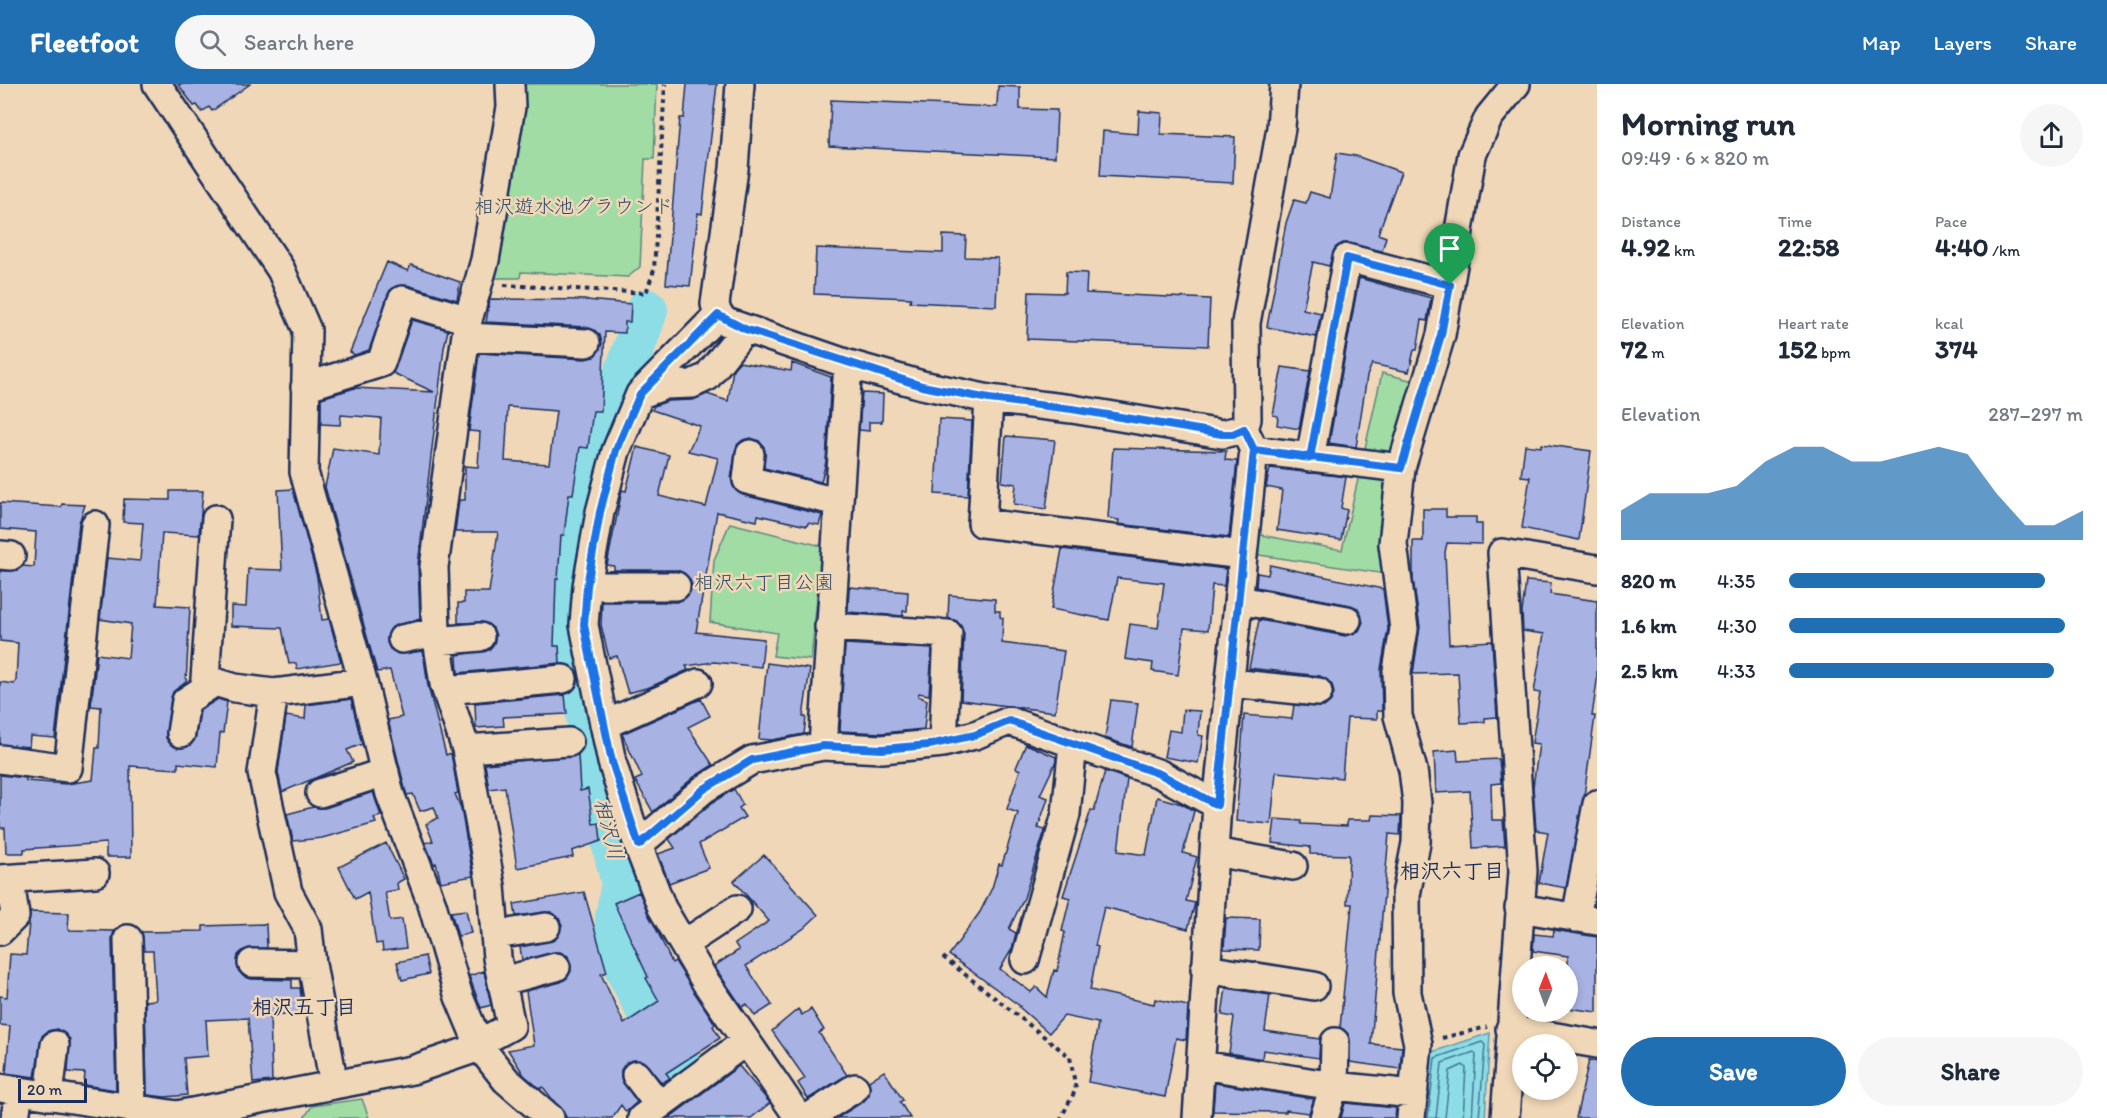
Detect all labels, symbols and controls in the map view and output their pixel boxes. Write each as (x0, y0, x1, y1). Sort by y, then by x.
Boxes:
search box (175, 15, 595, 69)
text: Fleetfoot (30, 25, 139, 59)
icon: search (196, 26, 229, 59)
text: Search here (244, 29, 354, 56)
text: Map (1862, 30, 1901, 55)
text: Layers (1934, 30, 1992, 55)
text: Share (2025, 30, 2077, 55)
text: Morning run (1621, 104, 1796, 143)
button: share (2020, 104, 2083, 167)
text: 09:49 · 6 × 820 m (1621, 146, 1769, 170)
park label: 相沢遊水池グラウンド (474, 194, 674, 218)
text: Distance (1621, 212, 1681, 231)
text: Time (1778, 212, 1812, 231)
text: Pace (1935, 212, 1967, 231)
pin (1424, 223, 1475, 285)
text: 4.92 (1621, 231, 1670, 263)
text: 22:58 (1778, 231, 1840, 263)
text: 4:40 (1935, 231, 1989, 263)
icon: arrive (1433, 232, 1466, 265)
text: km (1670, 241, 1695, 260)
text: /km (1989, 241, 2020, 260)
text: Elevation (1621, 314, 1685, 333)
text: Heart rate (1778, 314, 1849, 333)
text: kcal (1935, 314, 1963, 333)
text: 72 (1621, 333, 1648, 365)
text: 152 (1778, 333, 1817, 365)
text: 374 (1935, 333, 1978, 365)
text: m (1648, 343, 1665, 362)
text: bpm (1817, 343, 1851, 362)
text: Elevation (1621, 402, 1700, 426)
text: 287–297 m (1988, 402, 2083, 426)
text: 820 m (1621, 569, 1676, 593)
text: 4:35 (1717, 569, 1755, 593)
park label: 相沢六丁目公園 (694, 570, 834, 594)
text: 1.6 km (1621, 614, 1677, 638)
text: 4:30 (1717, 614, 1757, 638)
text: 2.5 km (1621, 659, 1678, 683)
text: 4:33 (1717, 659, 1756, 683)
water label: 相沢川 (590, 795, 629, 862)
district label: 相沢六丁目 (1400, 858, 1505, 883)
north arrow (1512, 956, 1578, 1022)
map controls (1512, 956, 1578, 1100)
district label: 相沢五丁目 (252, 994, 357, 1019)
button: locate (1512, 1034, 1578, 1100)
button: Save (1621, 1037, 1846, 1106)
button: Share (1858, 1037, 2083, 1106)
scale bar (18, 1076, 87, 1104)
text: 20 m (27, 1080, 62, 1099)

